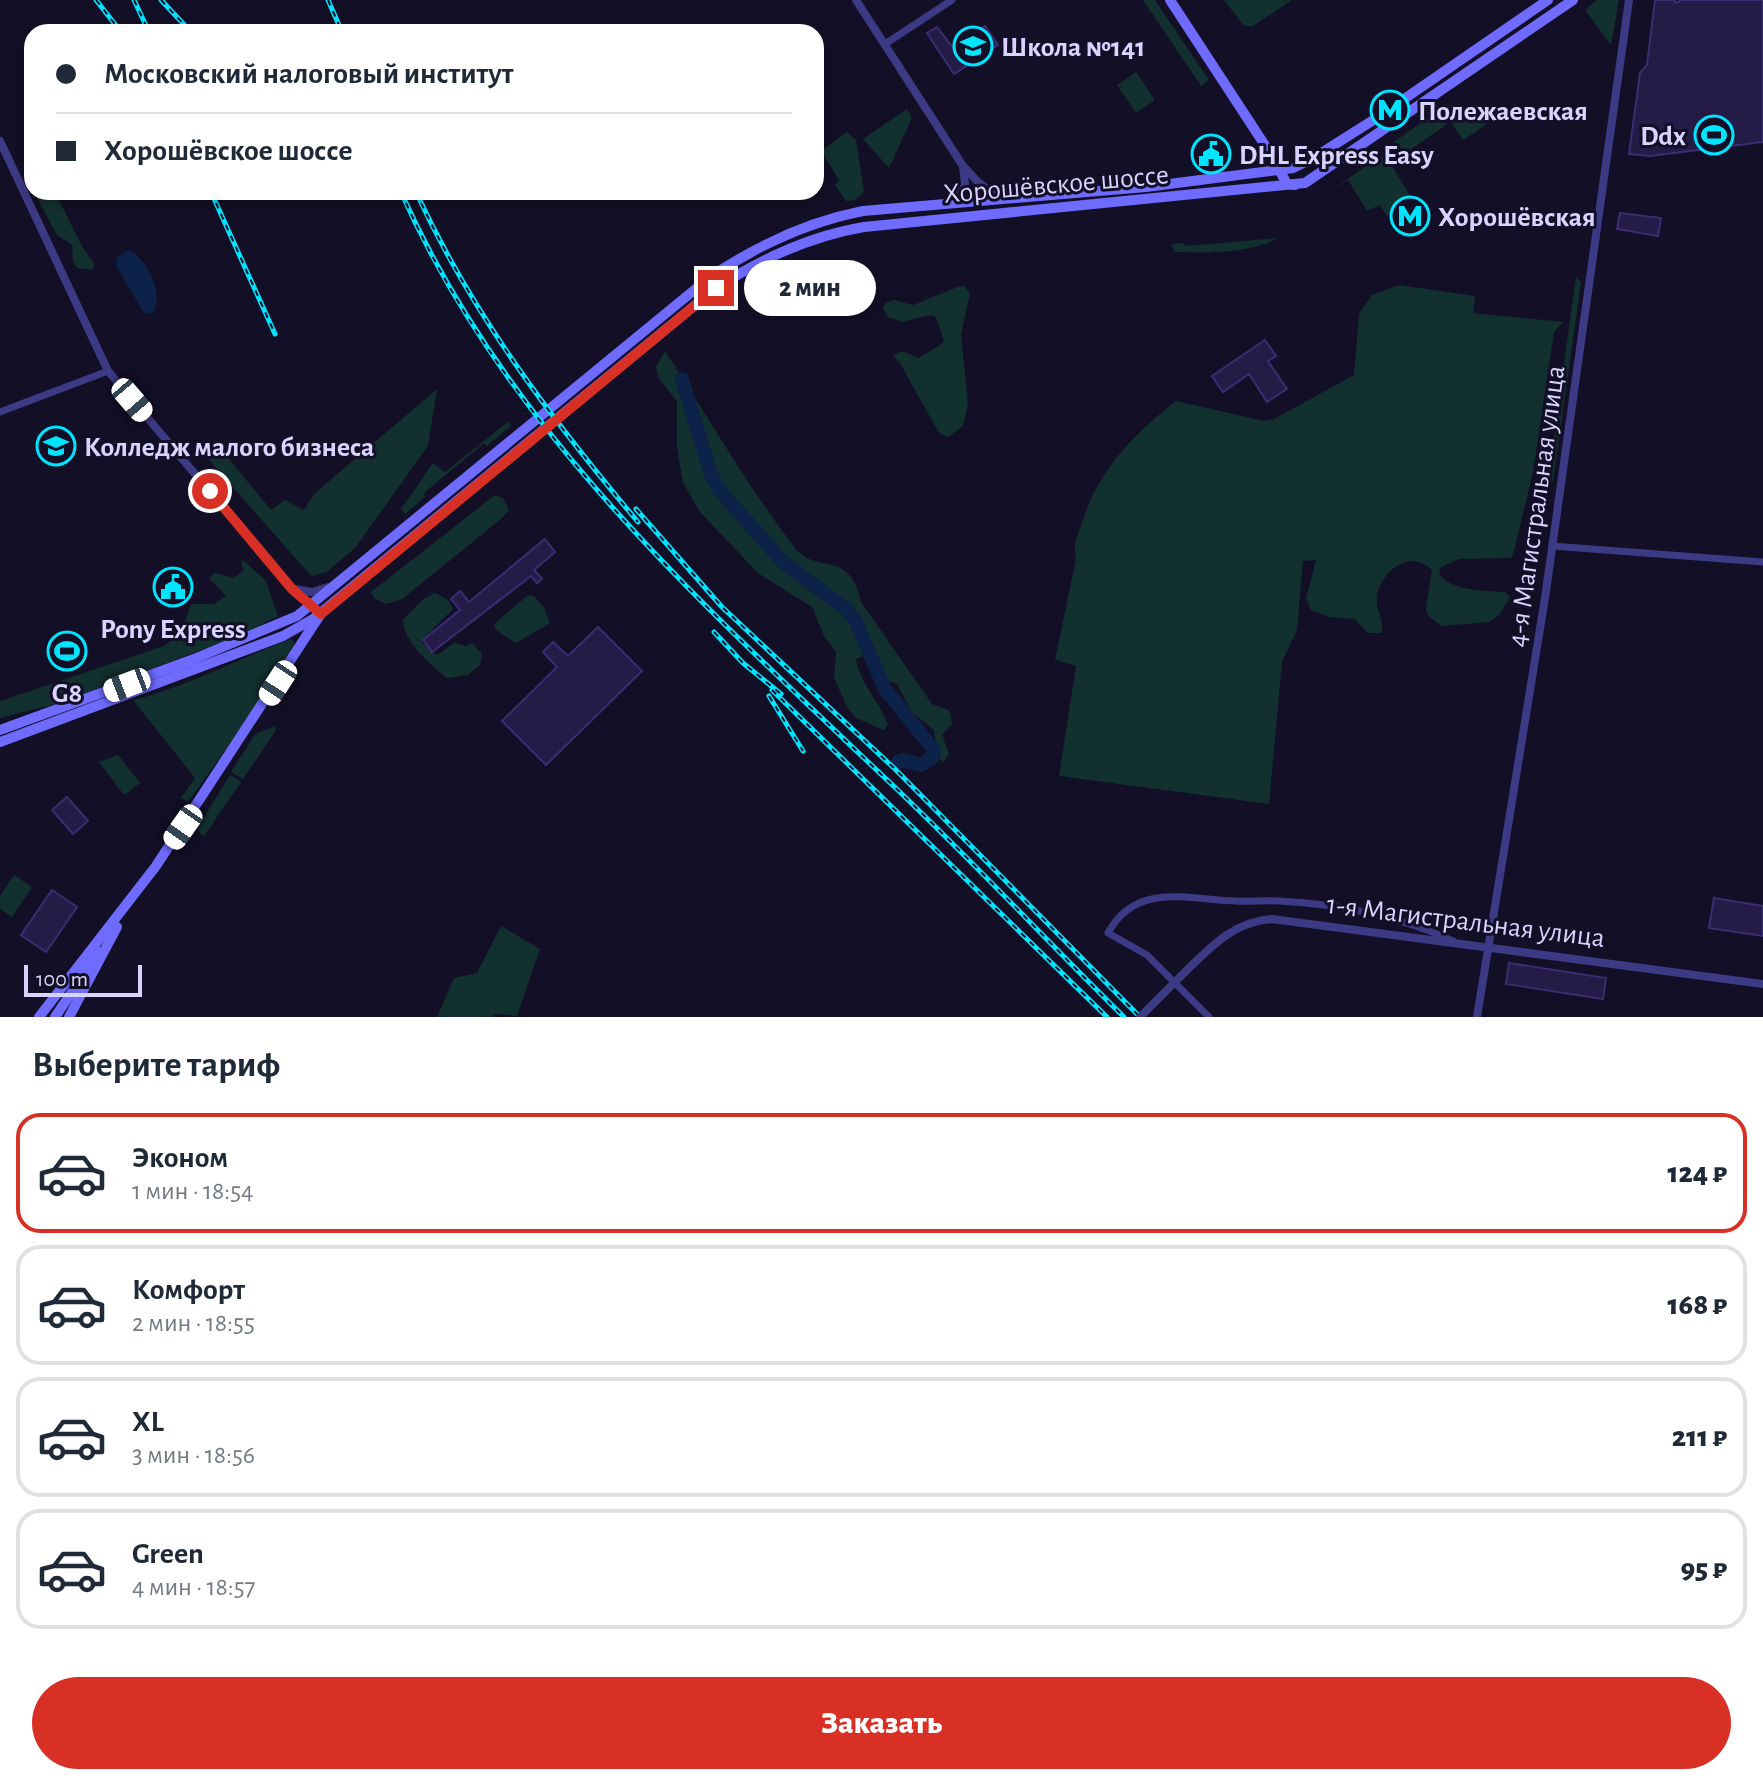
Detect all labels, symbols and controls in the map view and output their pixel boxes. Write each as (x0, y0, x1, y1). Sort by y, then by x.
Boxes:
school or university icon: Школа №141 (952, 25, 994, 67)
place label: Школа №141 (1001, 34, 1145, 62)
text: Московский налоговый институт (104, 59, 514, 89)
metro station icon: Полежаевская (1369, 89, 1411, 131)
place label: Полежаевская (1418, 98, 1588, 126)
sports icon: Ddx (1693, 114, 1735, 156)
place label: Ddx (1640, 123, 1686, 151)
public building icon: DHL Express Easy (1190, 133, 1232, 175)
text: Хорошёвское шоссе (104, 136, 353, 166)
place label: DHL Express Easy (1239, 142, 1434, 170)
street label: Хорошёвское шоссе (942, 161, 1170, 209)
metro station icon: Хорошёвская (1389, 195, 1431, 237)
place label: Хорошёвская (1438, 204, 1596, 232)
callout: 2 мин (744, 260, 876, 316)
route end (698, 270, 734, 306)
text: 2 мин (779, 275, 841, 301)
street label: 4-я Магистральная улица (1503, 364, 1571, 649)
car (107, 374, 157, 426)
school or university icon: Колледж малого бизнеса (35, 425, 77, 467)
place label: Колледж малого бизнеса (84, 434, 374, 462)
route start (192, 473, 228, 509)
public building icon: Pony Express (152, 566, 194, 608)
place label: Pony Express (100, 616, 246, 644)
sports icon: G8 (46, 630, 88, 672)
car (255, 656, 301, 710)
car (100, 665, 154, 705)
place label: G8 (52, 680, 82, 708)
car (159, 800, 207, 854)
street label: 1-я Магистральная улица (1325, 891, 1607, 953)
scale bar (24, 961, 142, 997)
text: 100 m (36, 968, 88, 990)
text: Выберите тариф (32, 1047, 280, 1083)
icon: car (36, 1137, 108, 1209)
text: Эконом (132, 1143, 228, 1173)
text: 124 ₽ (1667, 1158, 1727, 1188)
text: 1 мин · 18:54 (132, 1178, 254, 1204)
icon: car (36, 1269, 108, 1341)
text: Комфорт (132, 1275, 245, 1305)
text: 168 ₽ (1667, 1290, 1727, 1320)
text: 2 мин · 18:55 (132, 1310, 255, 1336)
icon: car (36, 1401, 108, 1473)
text: XL (132, 1407, 164, 1437)
text: 211 ₽ (1672, 1422, 1727, 1452)
text: 3 мин · 18:56 (132, 1442, 255, 1468)
icon: car (36, 1533, 108, 1605)
text: Green (132, 1539, 204, 1569)
text: 95 ₽ (1680, 1554, 1727, 1584)
text: 4 мин · 18:57 (132, 1574, 255, 1600)
button: Заказать (32, 1677, 1731, 1769)

